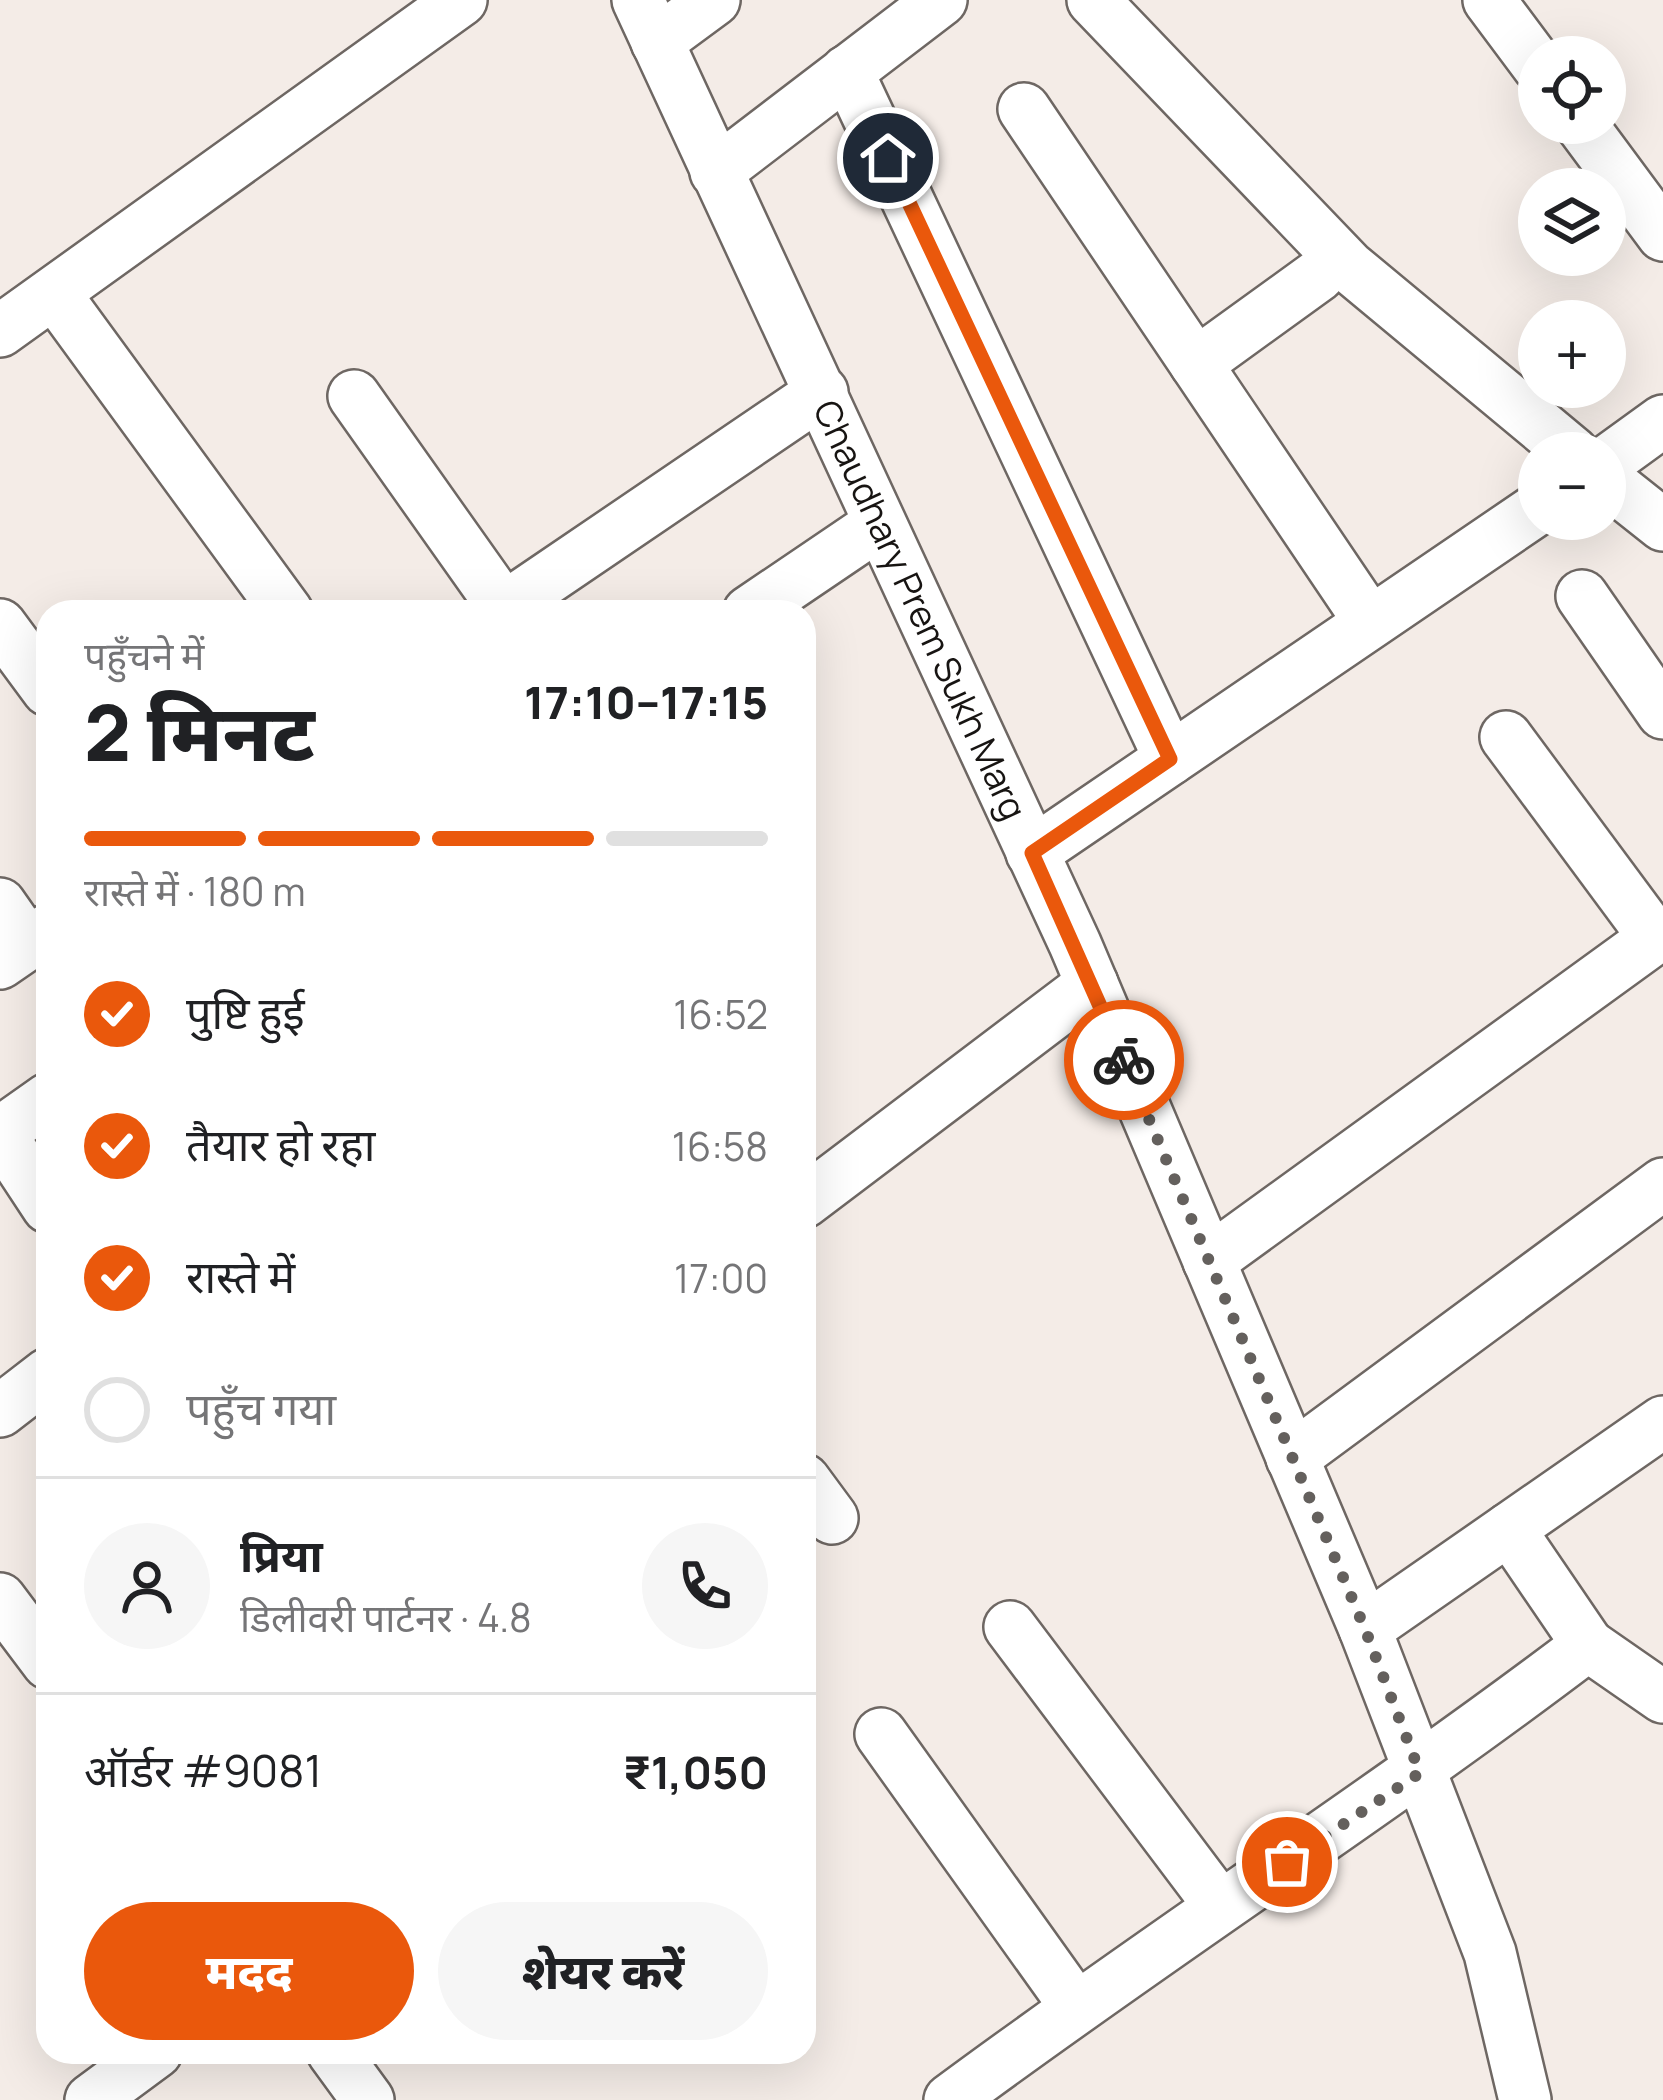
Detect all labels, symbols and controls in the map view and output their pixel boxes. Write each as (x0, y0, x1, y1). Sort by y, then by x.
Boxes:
map controls (1518, 36, 1626, 540)
button: locate (1518, 36, 1626, 144)
pin (837, 107, 939, 209)
icon: home (855, 125, 921, 191)
button: layers (1518, 168, 1626, 276)
button: + (1518, 300, 1626, 408)
street label: Chaudhary Prem Sukh Marg (803, 392, 1039, 827)
button: − (1518, 432, 1626, 540)
text: पहुँचने में (84, 628, 204, 682)
text: 17:10–17:15 (524, 671, 768, 733)
text: 2 मिनट (84, 678, 315, 784)
text: रास्ते में · 180 m (84, 864, 306, 918)
icon: check (84, 981, 150, 1047)
text: पुष्टि हुई (186, 981, 305, 1043)
text: 16:52 (673, 987, 768, 1041)
courier (1064, 1000, 1184, 1120)
icon: bike (1091, 1027, 1157, 1093)
icon: check (84, 1113, 150, 1179)
text: तैयार हो रहा (186, 1113, 375, 1175)
text: 16:58 (672, 1119, 768, 1173)
icon: check (84, 1245, 150, 1311)
text: रास्ते में (186, 1245, 295, 1307)
text: 17:00 (674, 1251, 768, 1305)
text: पहुँच गया (186, 1377, 336, 1439)
button: person (84, 1523, 210, 1649)
button: phone (642, 1523, 768, 1649)
text: प्रिया (240, 1524, 323, 1586)
text: डिलीवरी पार्टनर · 4.8 (240, 1590, 532, 1644)
text: ऑर्डर #9081 (84, 1739, 322, 1801)
text: ₹1,050 (623, 1741, 768, 1803)
pin (1236, 1811, 1338, 1913)
icon: bag (1254, 1829, 1320, 1895)
button: मदद (84, 1902, 414, 2040)
button: शेयर करें (438, 1902, 768, 2040)

